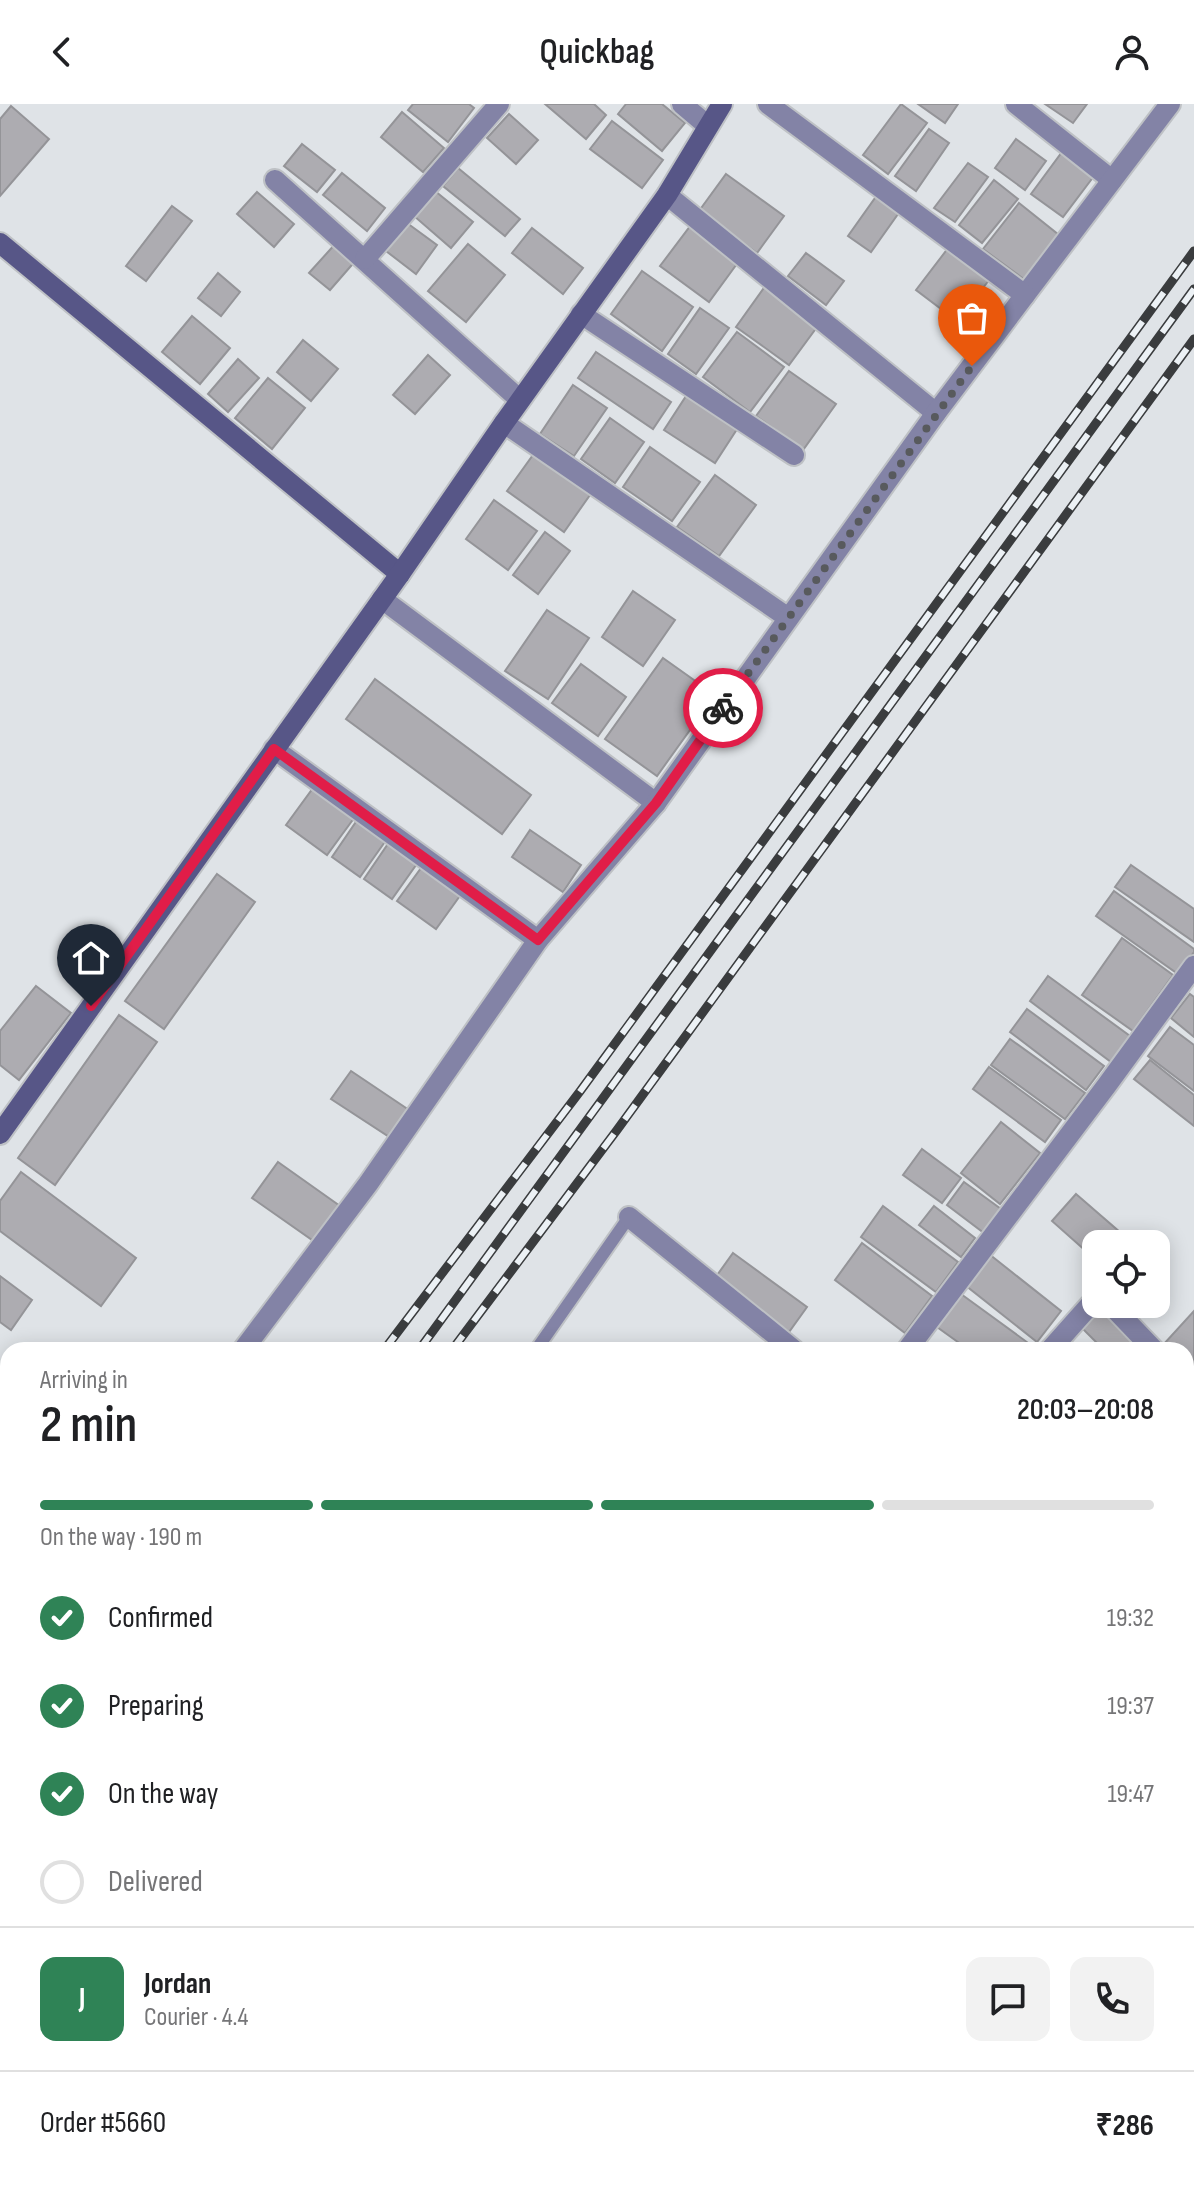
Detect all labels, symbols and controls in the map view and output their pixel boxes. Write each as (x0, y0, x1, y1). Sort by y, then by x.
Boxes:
icon: back (40, 30, 84, 74)
icon: person (1110, 30, 1154, 74)
text: Quickbag (540, 31, 654, 74)
pin (938, 284, 1006, 366)
icon: bag (950, 296, 994, 340)
courier (683, 668, 763, 748)
icon: bike (701, 686, 745, 730)
pin (57, 924, 125, 1006)
icon: home (69, 936, 113, 980)
map controls (1082, 1230, 1170, 1318)
button: locate (1082, 1230, 1170, 1318)
text: Arriving in (40, 1365, 128, 1396)
text: 20:03–20:08 (1017, 1392, 1154, 1428)
text: 2 min (40, 1394, 137, 1457)
text: On the way · 190 m (40, 1522, 202, 1553)
icon: check (40, 1596, 84, 1640)
text: Confirmed (108, 1600, 213, 1636)
text: 19:32 (1107, 1603, 1154, 1634)
icon: check (40, 1684, 84, 1728)
text: Preparing (108, 1688, 204, 1724)
text: 19:37 (1107, 1691, 1154, 1722)
icon: check (40, 1772, 84, 1816)
text: On the way (108, 1776, 218, 1812)
text: 19:47 (1107, 1779, 1154, 1810)
text: Delivered (108, 1864, 203, 1900)
button: chat (966, 1957, 1050, 2041)
button: phone (1070, 1957, 1154, 2041)
text: Jordan (144, 1966, 211, 2002)
text: J (79, 1981, 85, 2017)
text: Courier · 4.4 (144, 2002, 248, 2033)
text: Order #5660 (40, 2105, 166, 2141)
text: ₹286 (1095, 2108, 1154, 2144)

